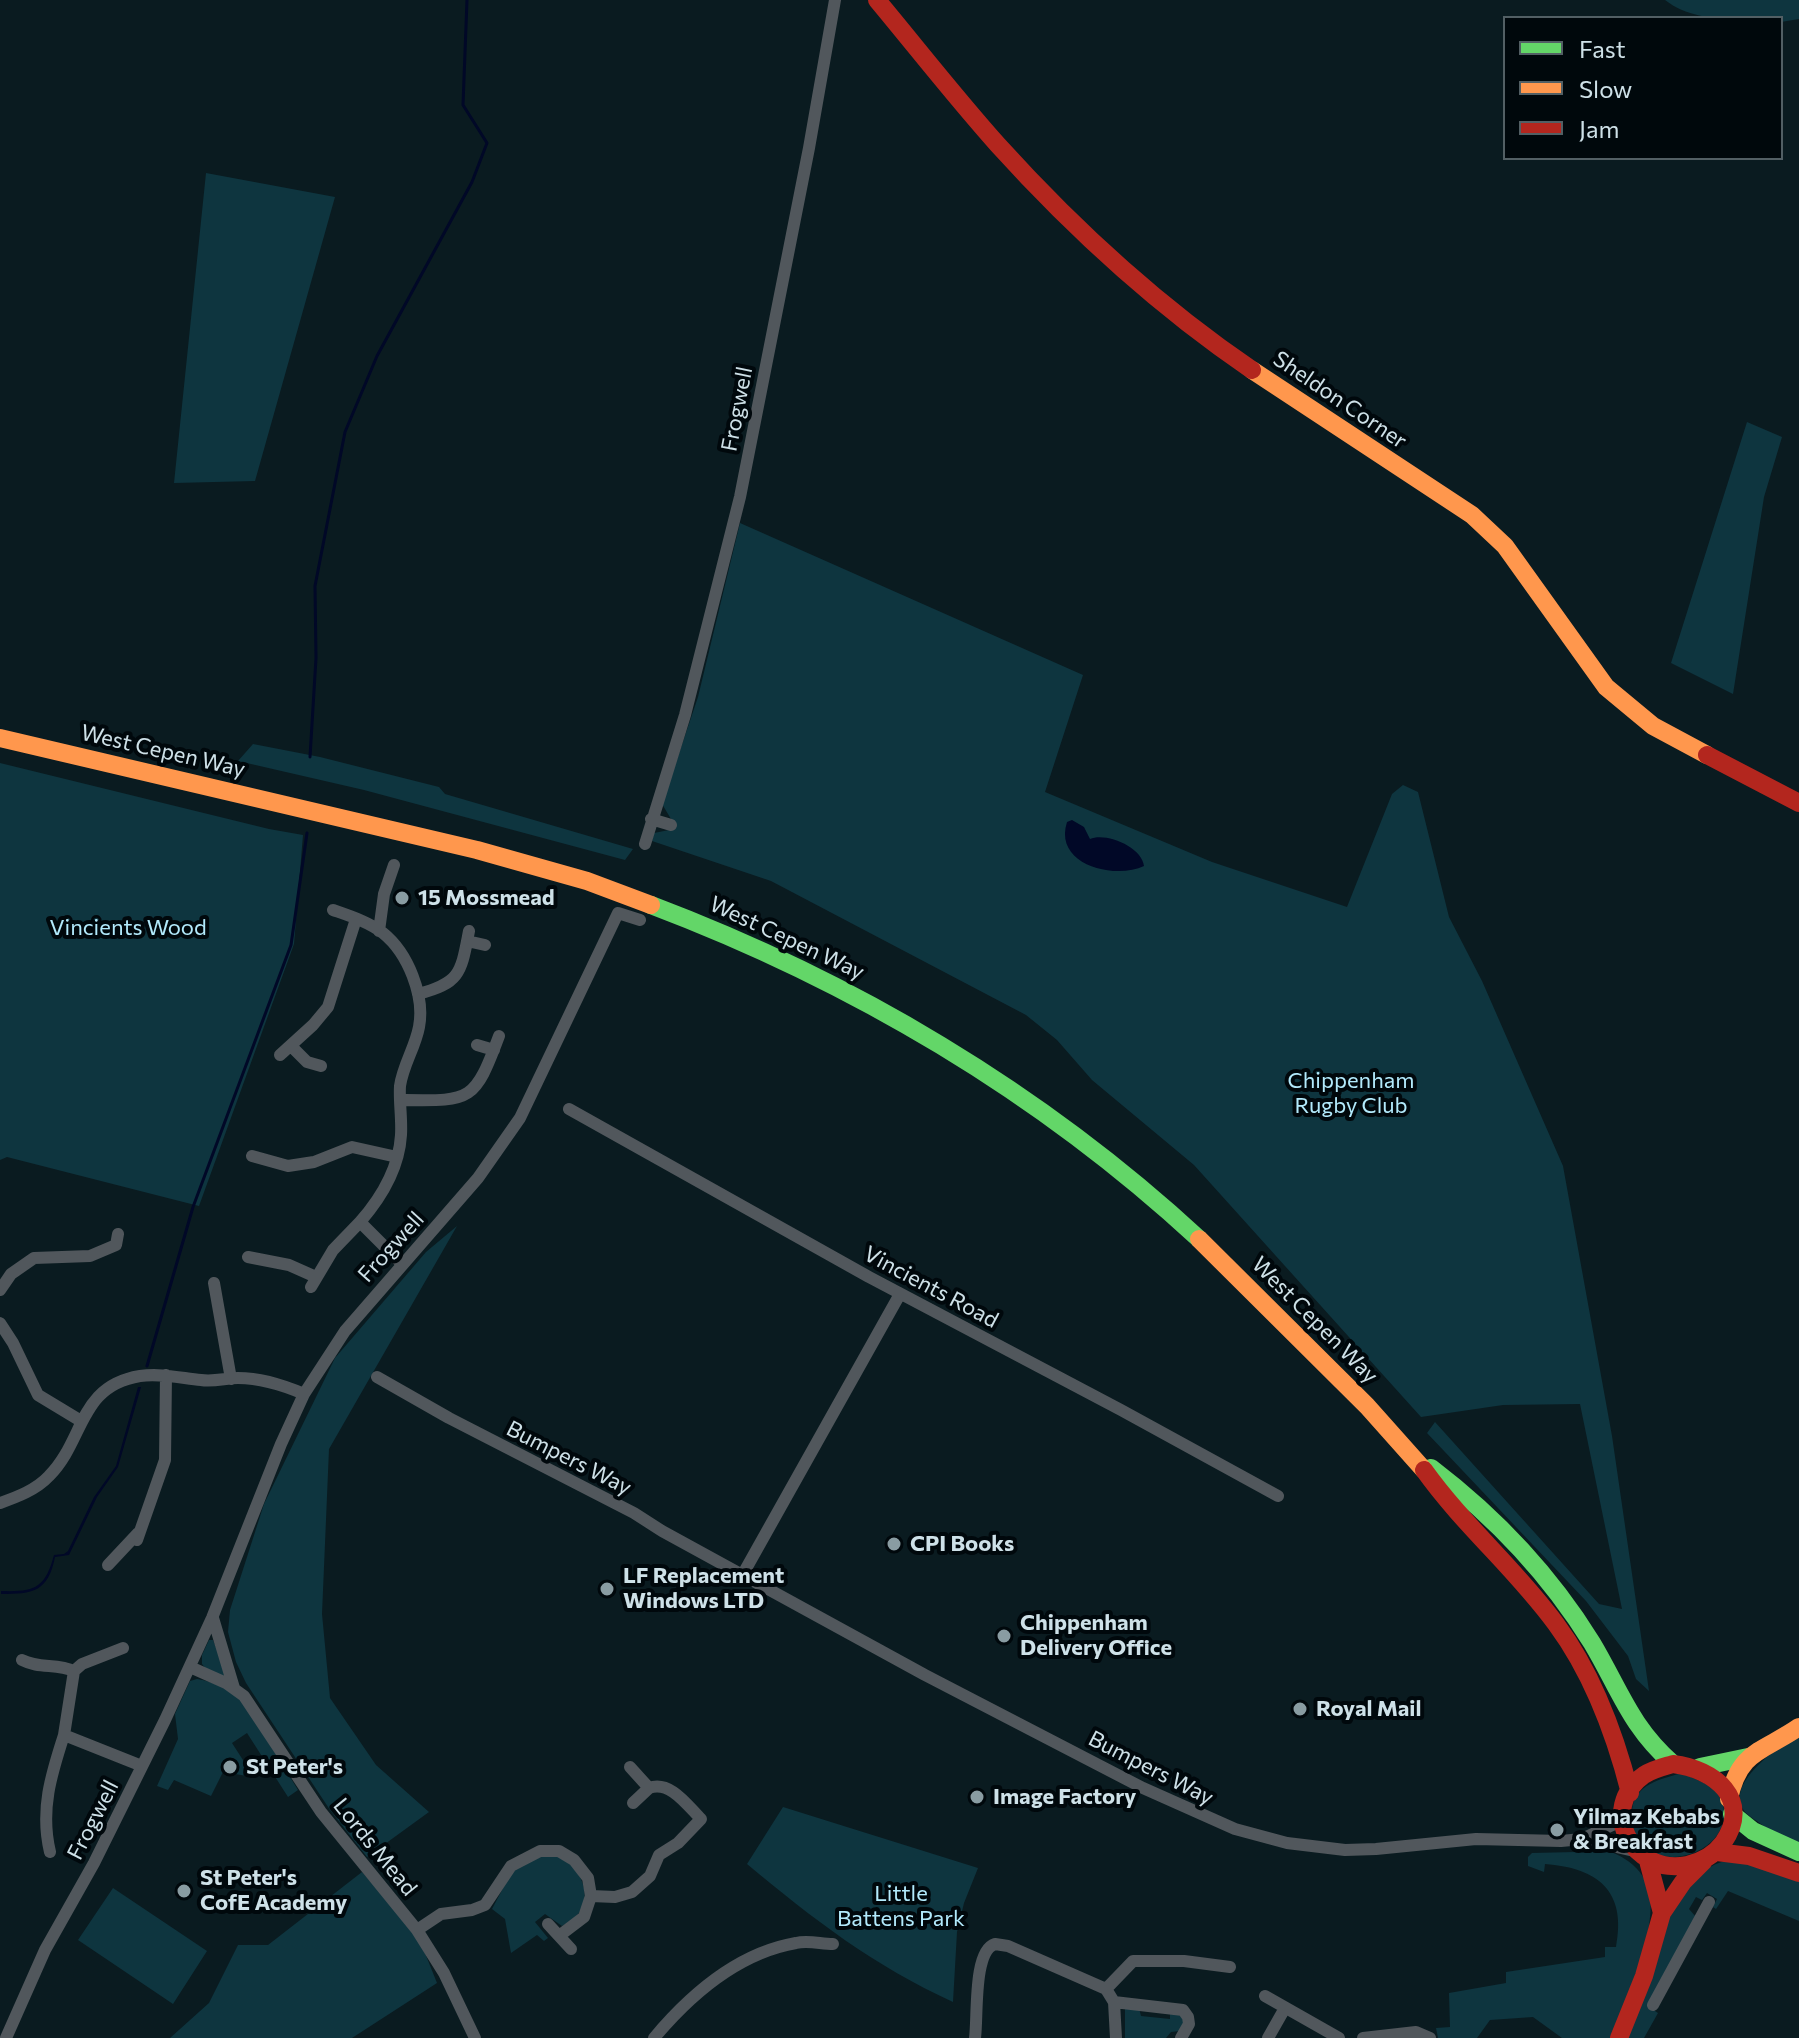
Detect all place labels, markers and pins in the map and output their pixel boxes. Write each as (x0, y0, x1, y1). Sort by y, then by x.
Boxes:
place label: 15 Mossmead (418, 885, 555, 911)
marker: 15 Mossmead (393, 889, 411, 907)
place label: CPI Books (910, 1531, 1014, 1557)
marker: CPI Books (885, 1535, 903, 1553)
place label: LF Replacement Windows LTD (623, 1563, 784, 1614)
marker: LF Replacement Windows LTD (598, 1580, 616, 1598)
place label: Chippenham Delivery Office (1020, 1610, 1172, 1662)
marker: Chippenham Delivery Office (995, 1627, 1013, 1645)
place label: Royal Mail (1316, 1696, 1421, 1722)
marker: Royal Mail (1291, 1700, 1309, 1718)
place label: St Peter's (246, 1754, 343, 1780)
marker: St Peter's (221, 1758, 239, 1776)
place label: Image Factory (993, 1784, 1136, 1810)
marker: Image Factory (968, 1788, 986, 1806)
place label: Yilmaz Kebabs & Breakfast (1573, 1804, 1720, 1856)
marker: Yilmaz Kebabs & Breakfast (1548, 1821, 1566, 1839)
place label: St Peter's CofE Academy (200, 1865, 347, 1916)
marker: St Peter's CofE Academy (175, 1882, 193, 1900)

